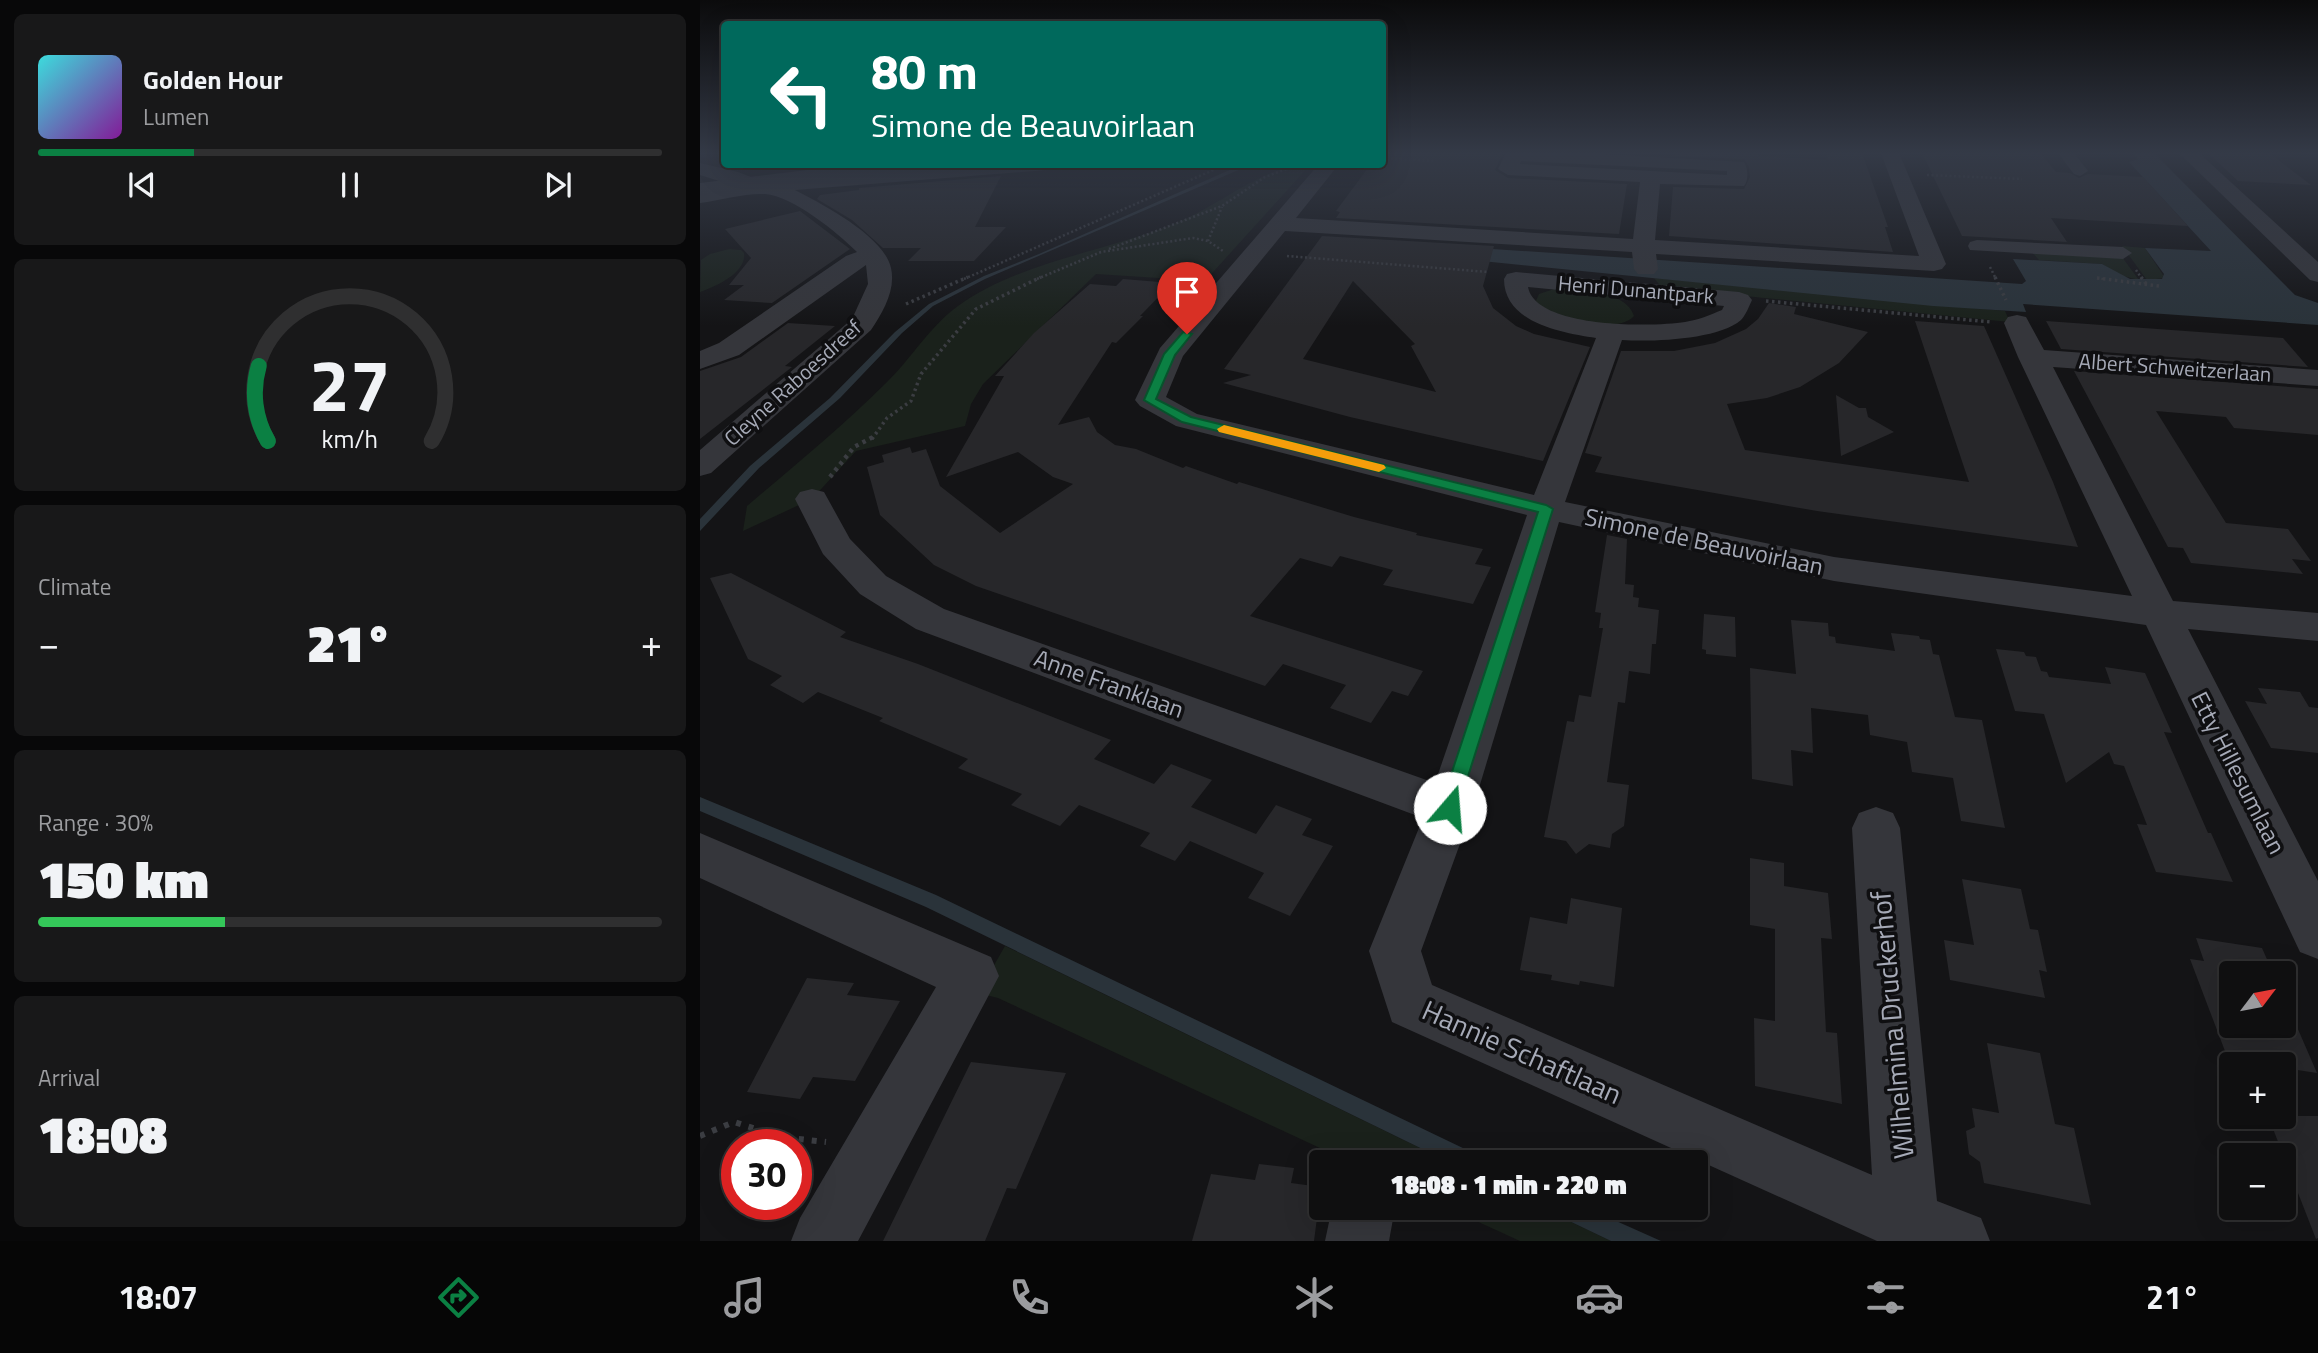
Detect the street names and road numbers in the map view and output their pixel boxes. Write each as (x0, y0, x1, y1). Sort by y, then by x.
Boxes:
street label: Henri Dunantpark (1557, 266, 1715, 312)
street label: Cleyne Raboesdreef (716, 312, 868, 453)
street label: Albert Schweitzerlaan (2078, 344, 2272, 390)
street label: Simone de Beauvoirlaan (1582, 498, 1827, 584)
street label: Anne Franklaan (1030, 639, 1189, 727)
street label: Etty Hillesumlaan (2182, 685, 2295, 860)
street label: Wilhelmina Druckerhof (1858, 889, 1925, 1161)
street label: Hannie Schaftlaan (1415, 988, 1629, 1115)

